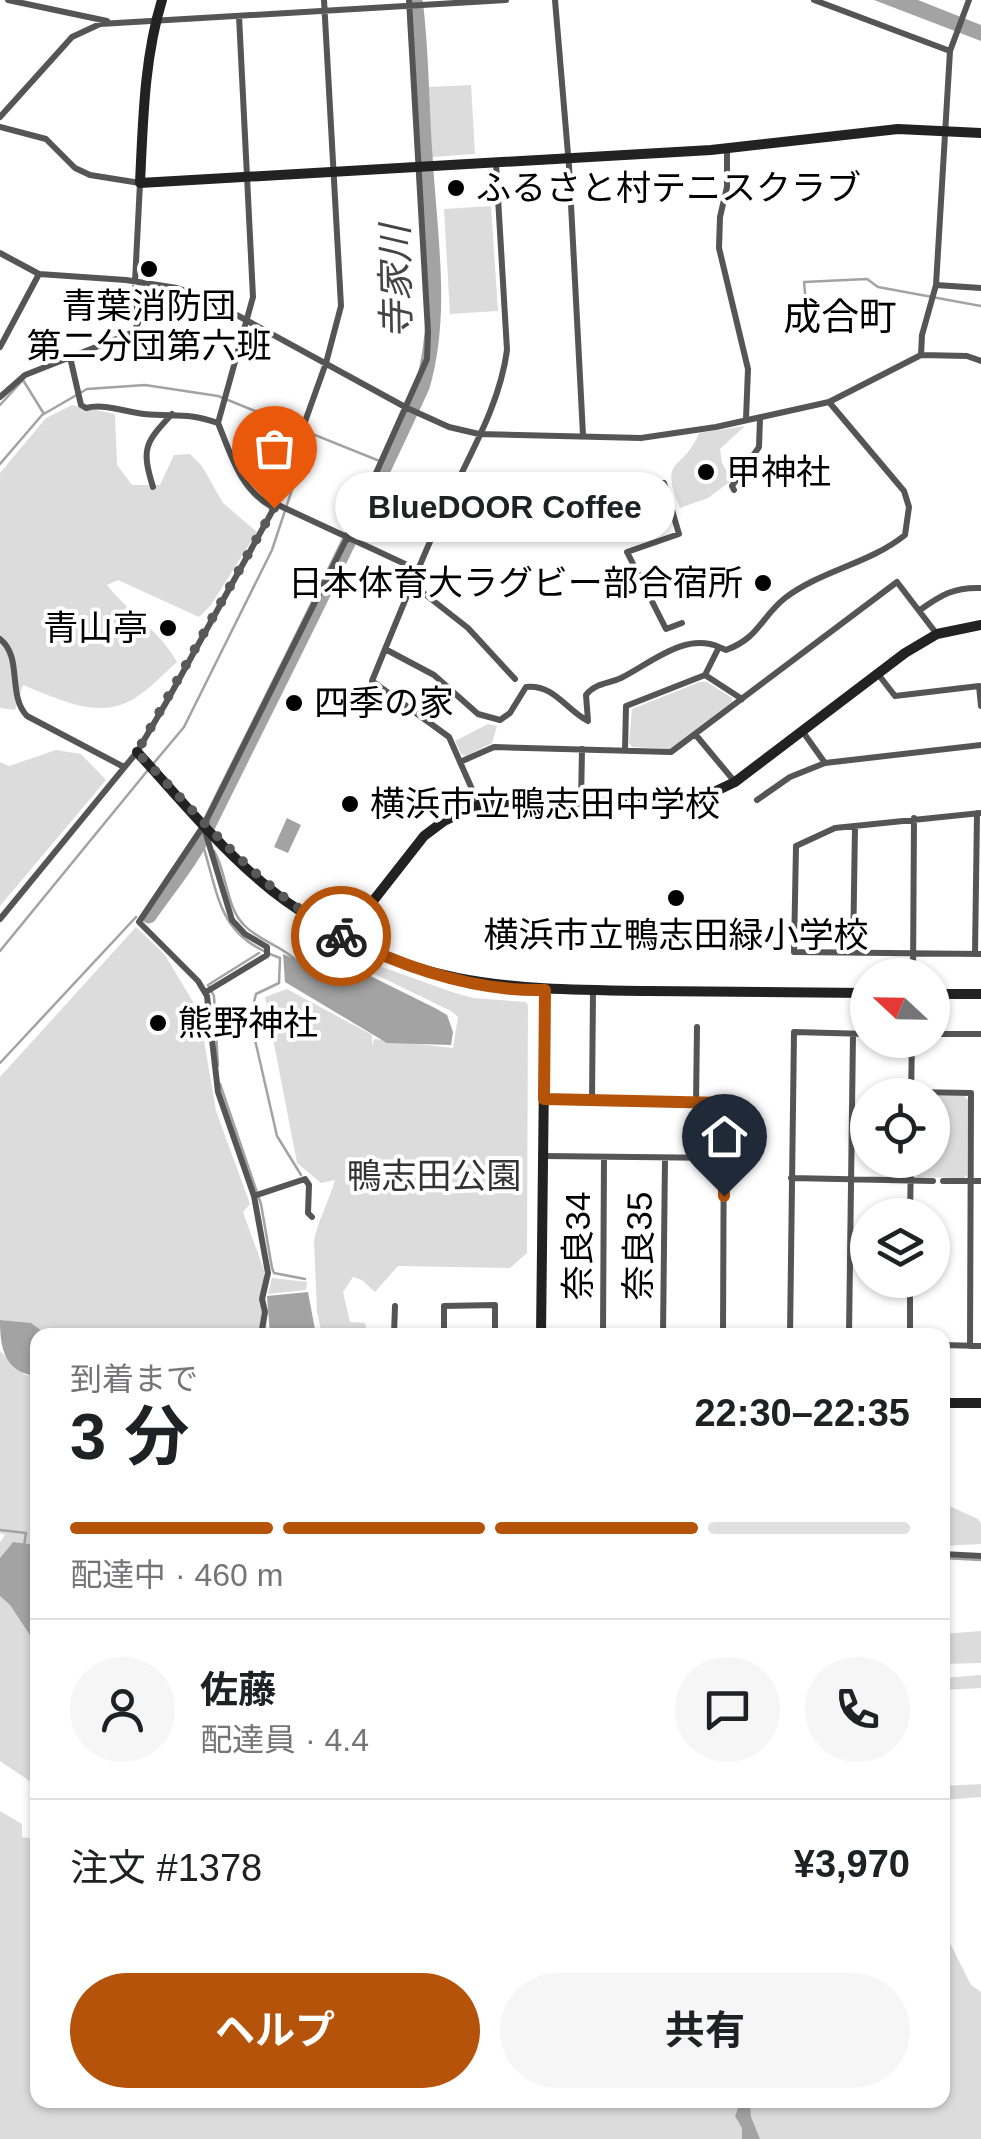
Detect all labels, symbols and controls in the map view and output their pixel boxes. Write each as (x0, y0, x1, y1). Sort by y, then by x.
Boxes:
place label: ふるさと村テニスクラブ (476, 168, 861, 207)
marker: ふるさと村テニスクラブ (445, 177, 467, 199)
water label: 寺家川 (374, 221, 418, 339)
marker: 青葉消防団 第二分団第六班 (138, 258, 160, 280)
place label: 青葉消防団 第二分団第六班 (26, 286, 272, 365)
district label: 成合町 (783, 296, 897, 338)
pin (232, 406, 317, 509)
icon: bag (247, 421, 302, 476)
place label: 甲神社 (726, 452, 831, 491)
marker: 甲神社 (695, 461, 717, 483)
callout: BlueDOOR Coffee (334, 473, 674, 543)
text: BlueDOOR Coffee (368, 489, 642, 525)
place label: 日本体育大ラグビー部合宿所 (288, 563, 743, 602)
marker: 日本体育大ラグビー部合宿所 (752, 572, 774, 594)
place label: 青山亭 (43, 608, 148, 647)
marker: 青山亭 (157, 617, 179, 639)
place label: 四季の家 (314, 683, 454, 722)
marker: 四季の家 (283, 692, 305, 714)
place label: 横浜市立鴨志田中学校 (370, 784, 720, 823)
marker: 横浜市立鴨志田中学校 (339, 793, 361, 815)
courier (291, 886, 391, 986)
marker: 横浜市立鴨志田緑小学校 (665, 887, 687, 909)
icon: bike (314, 909, 369, 964)
place label: 横浜市立鴨志田緑小学校 (483, 915, 869, 954)
north arrow (850, 958, 950, 1058)
map controls (850, 958, 950, 1298)
place label: 熊野神社 (178, 1003, 318, 1042)
marker: 熊野神社 (147, 1012, 169, 1034)
button: locate (850, 1078, 950, 1178)
pin (682, 1094, 767, 1197)
icon: home (697, 1109, 752, 1164)
park label: 鴨志田公園 (346, 1156, 522, 1195)
street label: 奈良35 (618, 1191, 659, 1301)
street label: 奈良34 (558, 1192, 597, 1300)
button: layers (850, 1198, 950, 1298)
text: 到着まで (70, 1361, 198, 1397)
text: 22:30–22:35 (694, 1392, 910, 1434)
text: 3 分 (70, 1400, 189, 1473)
text: 配達中 · 460 m (70, 1557, 283, 1593)
button: person (70, 1657, 175, 1762)
button: chat (675, 1657, 780, 1762)
button: phone (805, 1657, 910, 1762)
text: 佐藤 (200, 1669, 276, 1711)
text: 配達員 · 4.4 (200, 1722, 369, 1758)
text: ¥3,970 (794, 1843, 910, 1885)
text: 注文 #1378 (70, 1847, 262, 1889)
button: ヘルプ (70, 1973, 480, 2088)
button: 共有 (500, 1973, 910, 2088)

